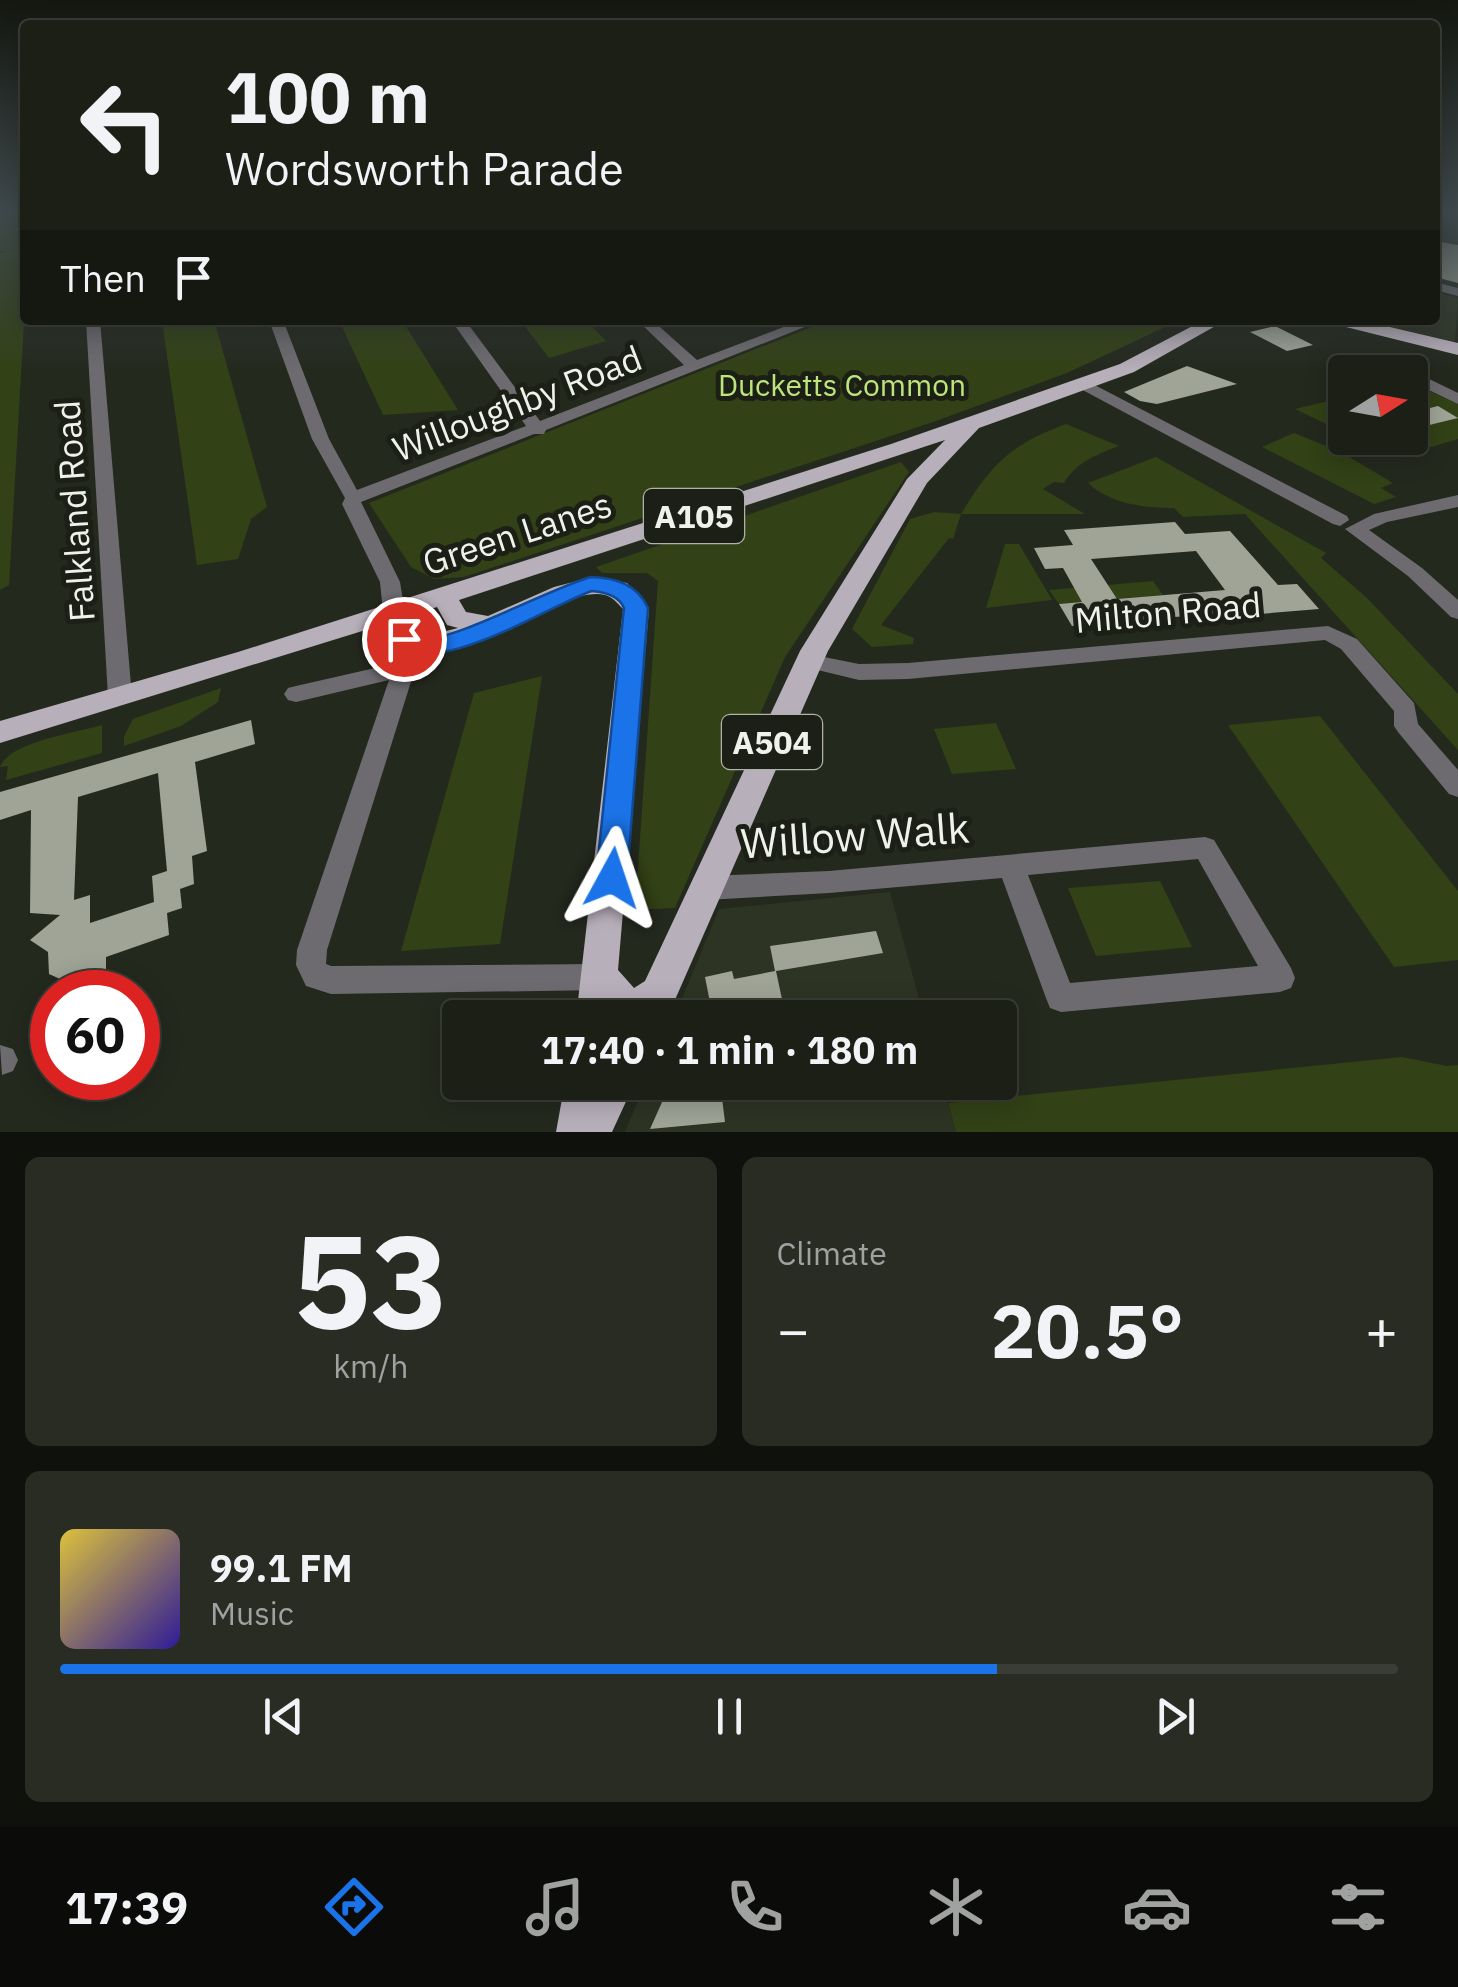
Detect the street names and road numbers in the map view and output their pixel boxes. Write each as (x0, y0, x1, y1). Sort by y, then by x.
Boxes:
street label: Willoughby Road (386, 334, 648, 472)
street label: Falkland Road (43, 399, 105, 623)
street label: Green Lanes (417, 481, 617, 585)
road number: A105 (644, 489, 744, 543)
street label: Milton Road (1073, 581, 1263, 643)
road number: A504 (722, 715, 822, 769)
street label: Willow Walk (739, 800, 971, 870)

